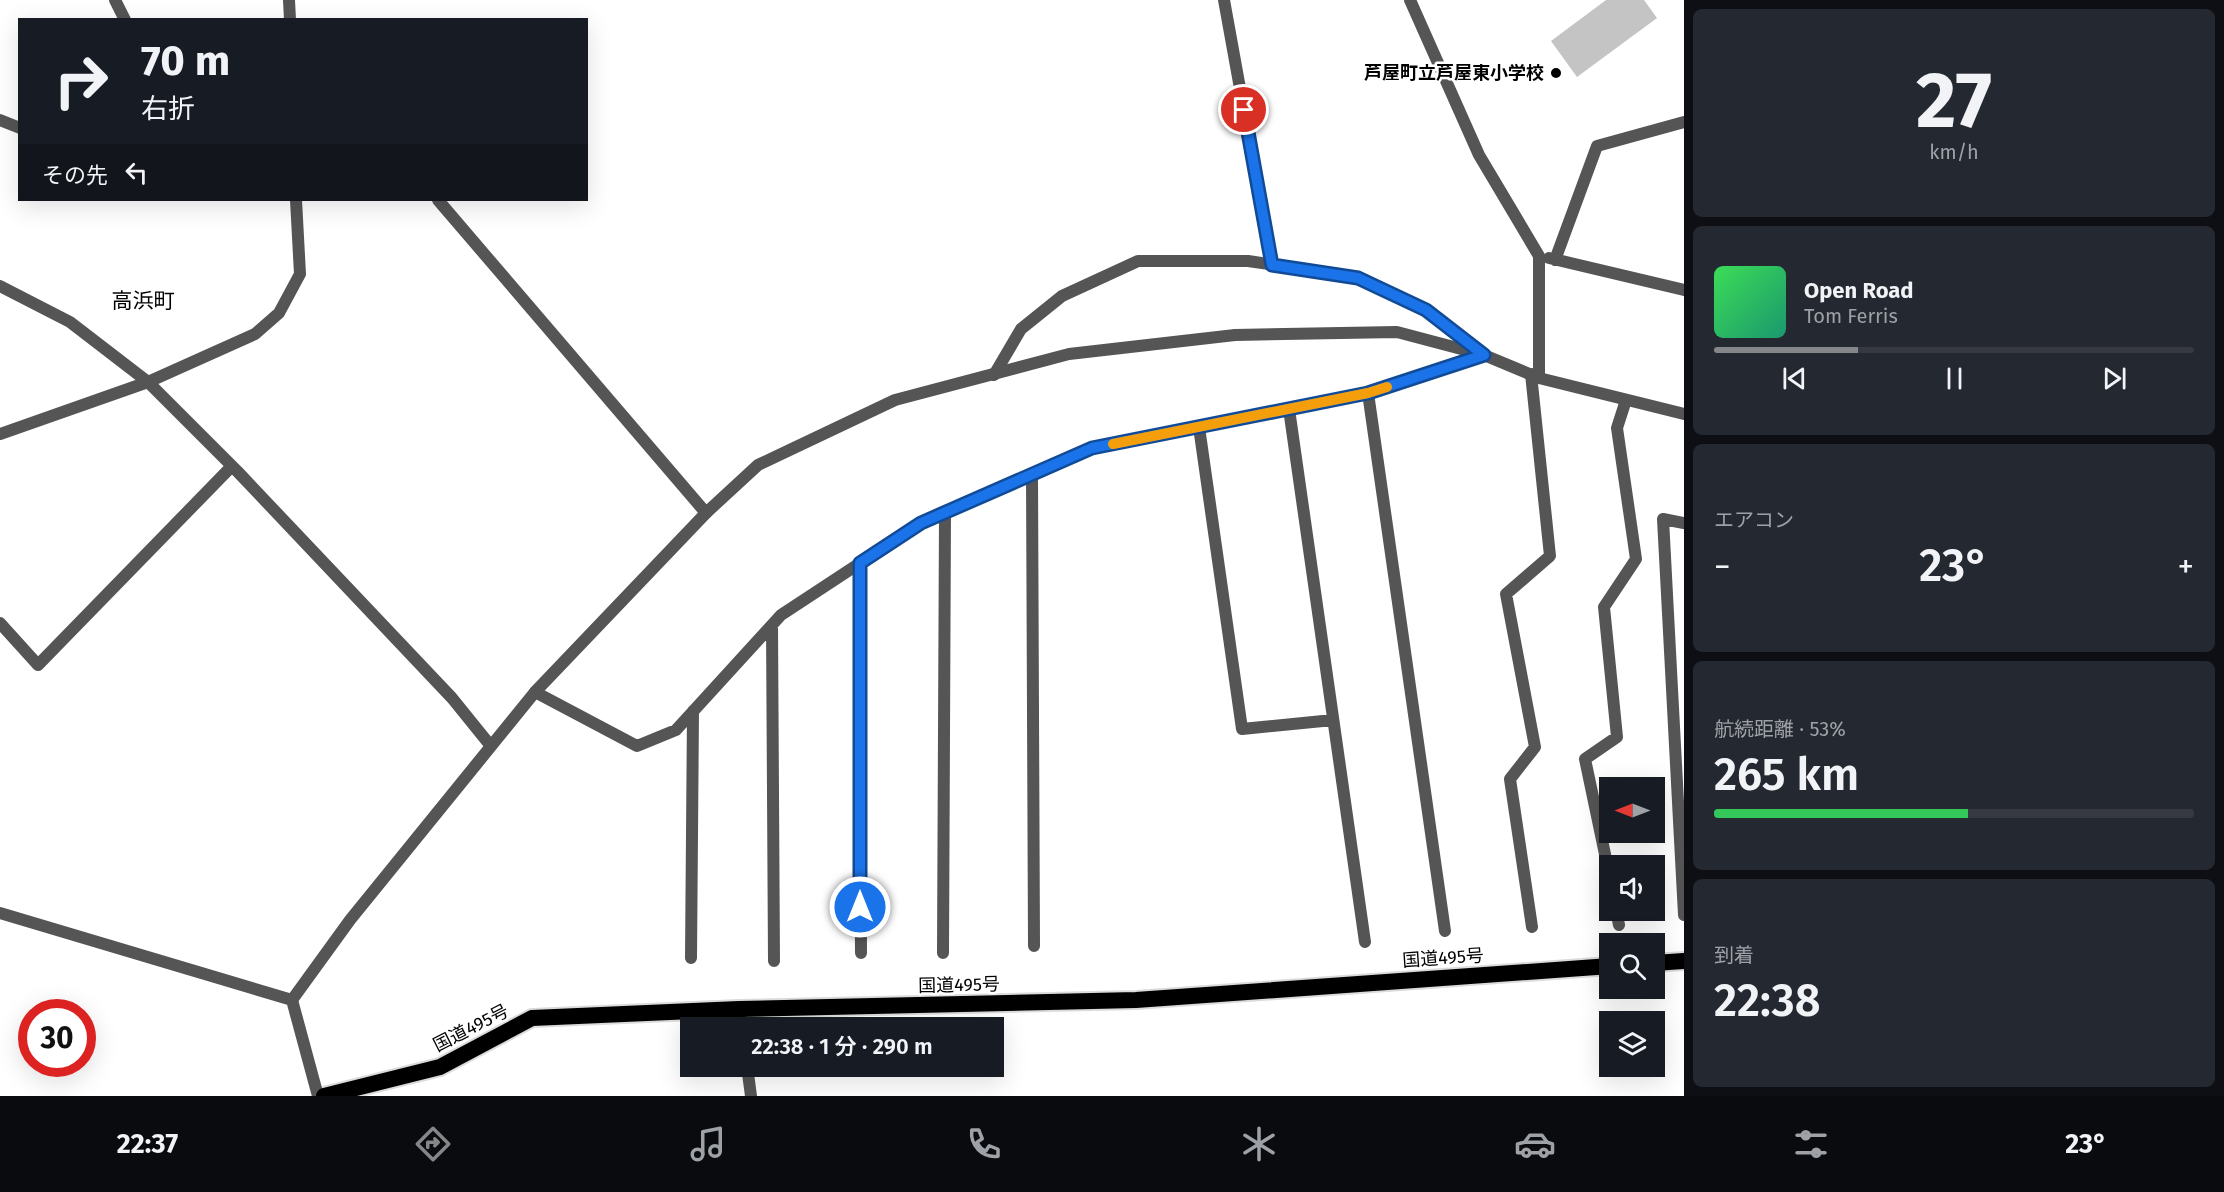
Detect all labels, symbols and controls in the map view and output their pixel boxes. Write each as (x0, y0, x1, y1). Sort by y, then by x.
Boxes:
text: 70 m (141, 36, 230, 86)
icon: right (42, 42, 120, 120)
text: 27 (1916, 54, 1992, 148)
place label: 芦屋町立芦屋東小学校 (1364, 62, 1544, 84)
marker: 芦屋町立芦屋東小学校 (1549, 66, 1563, 80)
pin (1218, 84, 1269, 135)
text: 右折 (141, 93, 195, 125)
icon: arrive (1227, 93, 1260, 126)
text: km/h (1929, 140, 1979, 164)
icon: left (120, 156, 153, 189)
text: その先 (42, 162, 108, 189)
text: Open Road (1804, 277, 1914, 304)
district label: 高浜町 (112, 288, 175, 314)
text: Tom Ferris (1804, 304, 1898, 328)
icon: previous (1778, 362, 1811, 395)
icon: pause (1938, 362, 1971, 395)
icon: next (2098, 362, 2131, 395)
text: エアコン (1714, 508, 1794, 532)
text: 23° (1919, 539, 1989, 593)
text: − (1714, 547, 1731, 587)
text: + (2178, 547, 2194, 587)
text: 航続距離 · 53% (1714, 717, 1846, 741)
text: 265 km (1714, 748, 1859, 802)
north arrow (1599, 777, 1665, 843)
map controls (1599, 777, 1665, 1077)
button: sound (1599, 855, 1665, 921)
position arrow (828, 875, 892, 939)
button: search (1599, 933, 1665, 999)
text: 到着 (1714, 943, 1754, 967)
street label: 国道495号 (1401, 944, 1485, 972)
street label: 国道495号 (918, 973, 1000, 997)
text: 22:38 (1714, 974, 1821, 1028)
speed limit sign: 30 (18, 999, 96, 1077)
street label: 国道495号 (430, 1000, 512, 1056)
button: layers (1599, 1011, 1665, 1077)
text: 22:38 · 1 分 · 290 m (751, 1033, 933, 1060)
icon: directions (412, 1123, 454, 1165)
icon: music (687, 1123, 729, 1165)
icon: phone (963, 1123, 1005, 1165)
icon: climate (1238, 1123, 1280, 1165)
icon: car (1514, 1123, 1556, 1165)
icon: filters (1790, 1123, 1832, 1165)
text: 22:37 (117, 1128, 178, 1160)
text: 23° (2065, 1128, 2107, 1160)

